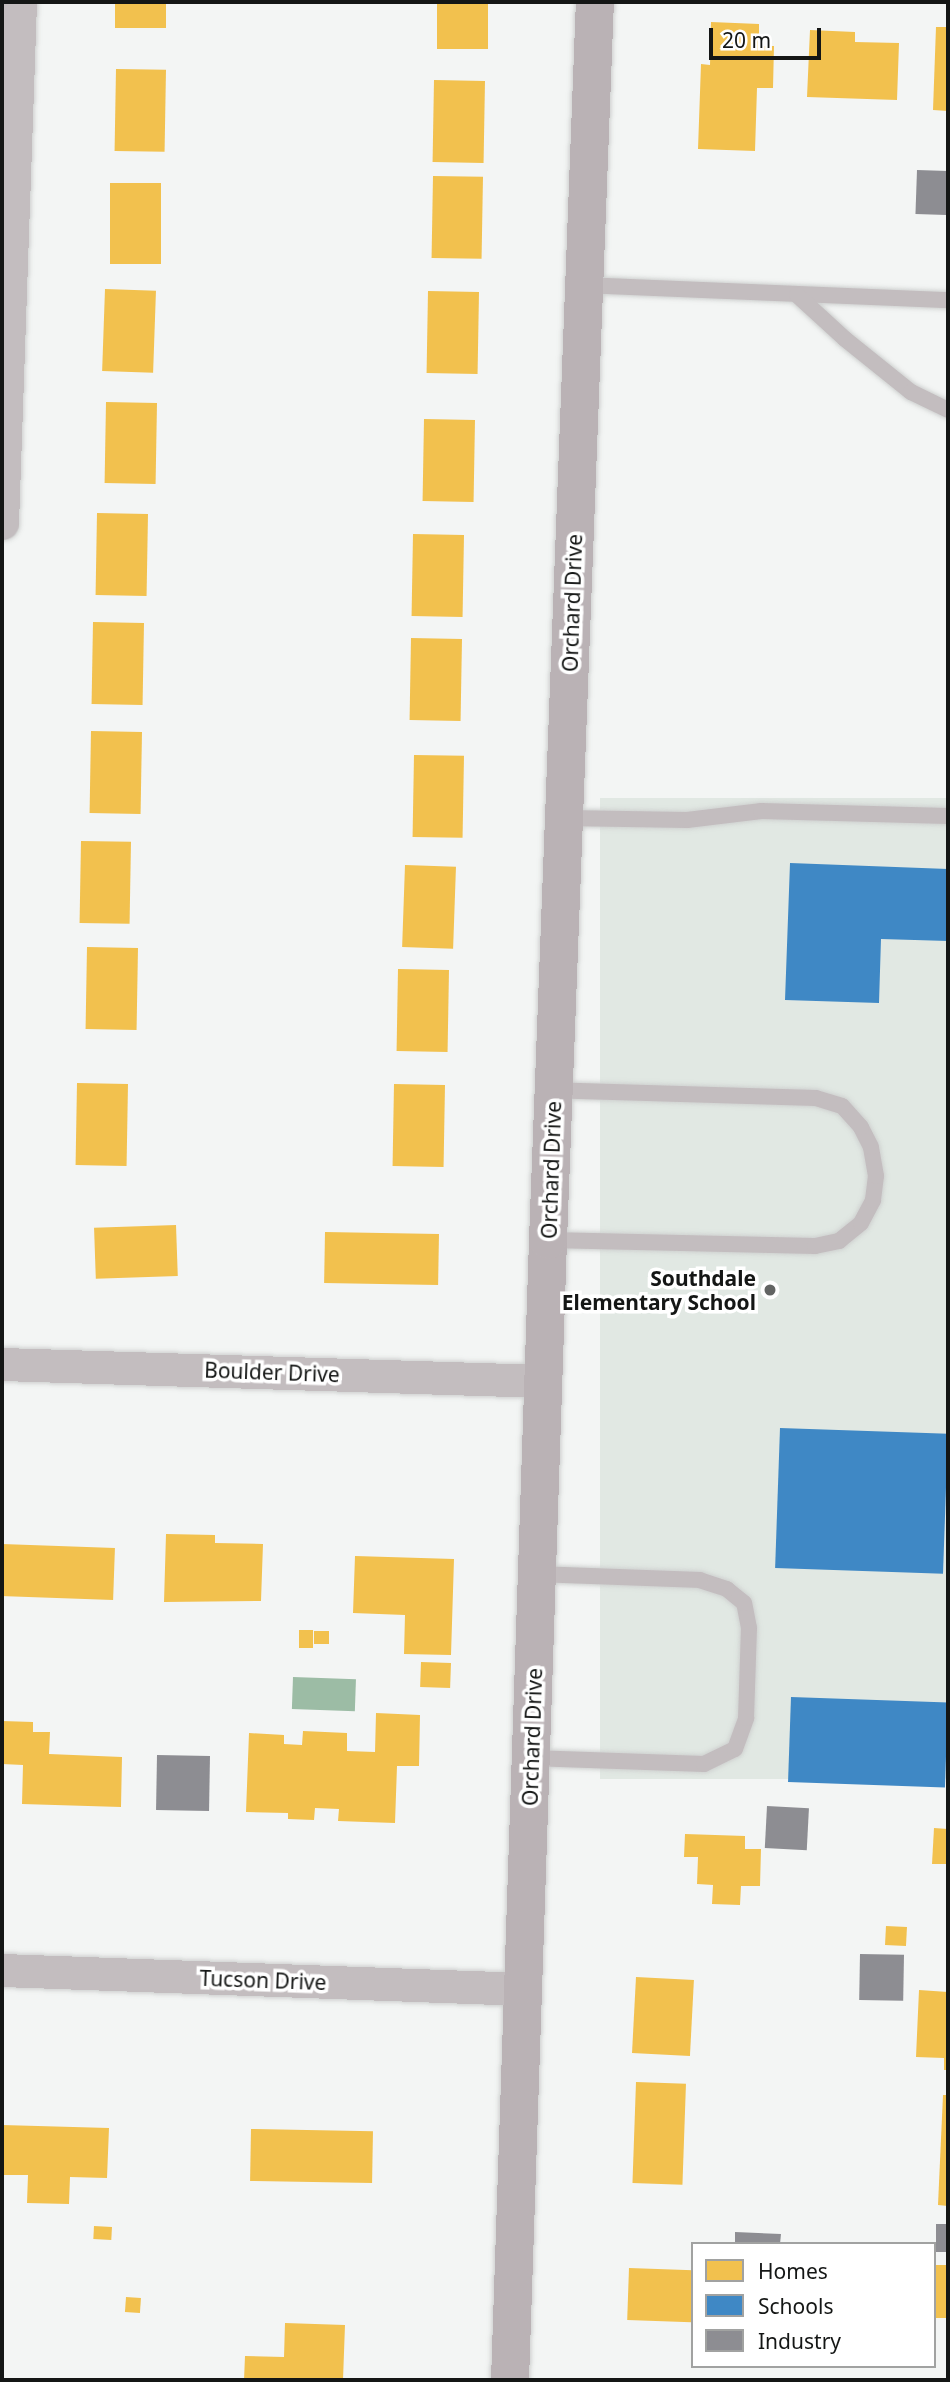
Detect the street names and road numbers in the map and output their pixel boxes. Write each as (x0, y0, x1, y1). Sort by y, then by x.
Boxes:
street label: Orchard Drive (557, 534, 587, 672)
street label: Orchard Drive (536, 1101, 566, 1239)
street label: Boulder Drive (204, 1357, 340, 1387)
street label: Orchard Drive (517, 1668, 547, 1806)
street label: Tucson Drive (199, 1965, 327, 1995)

